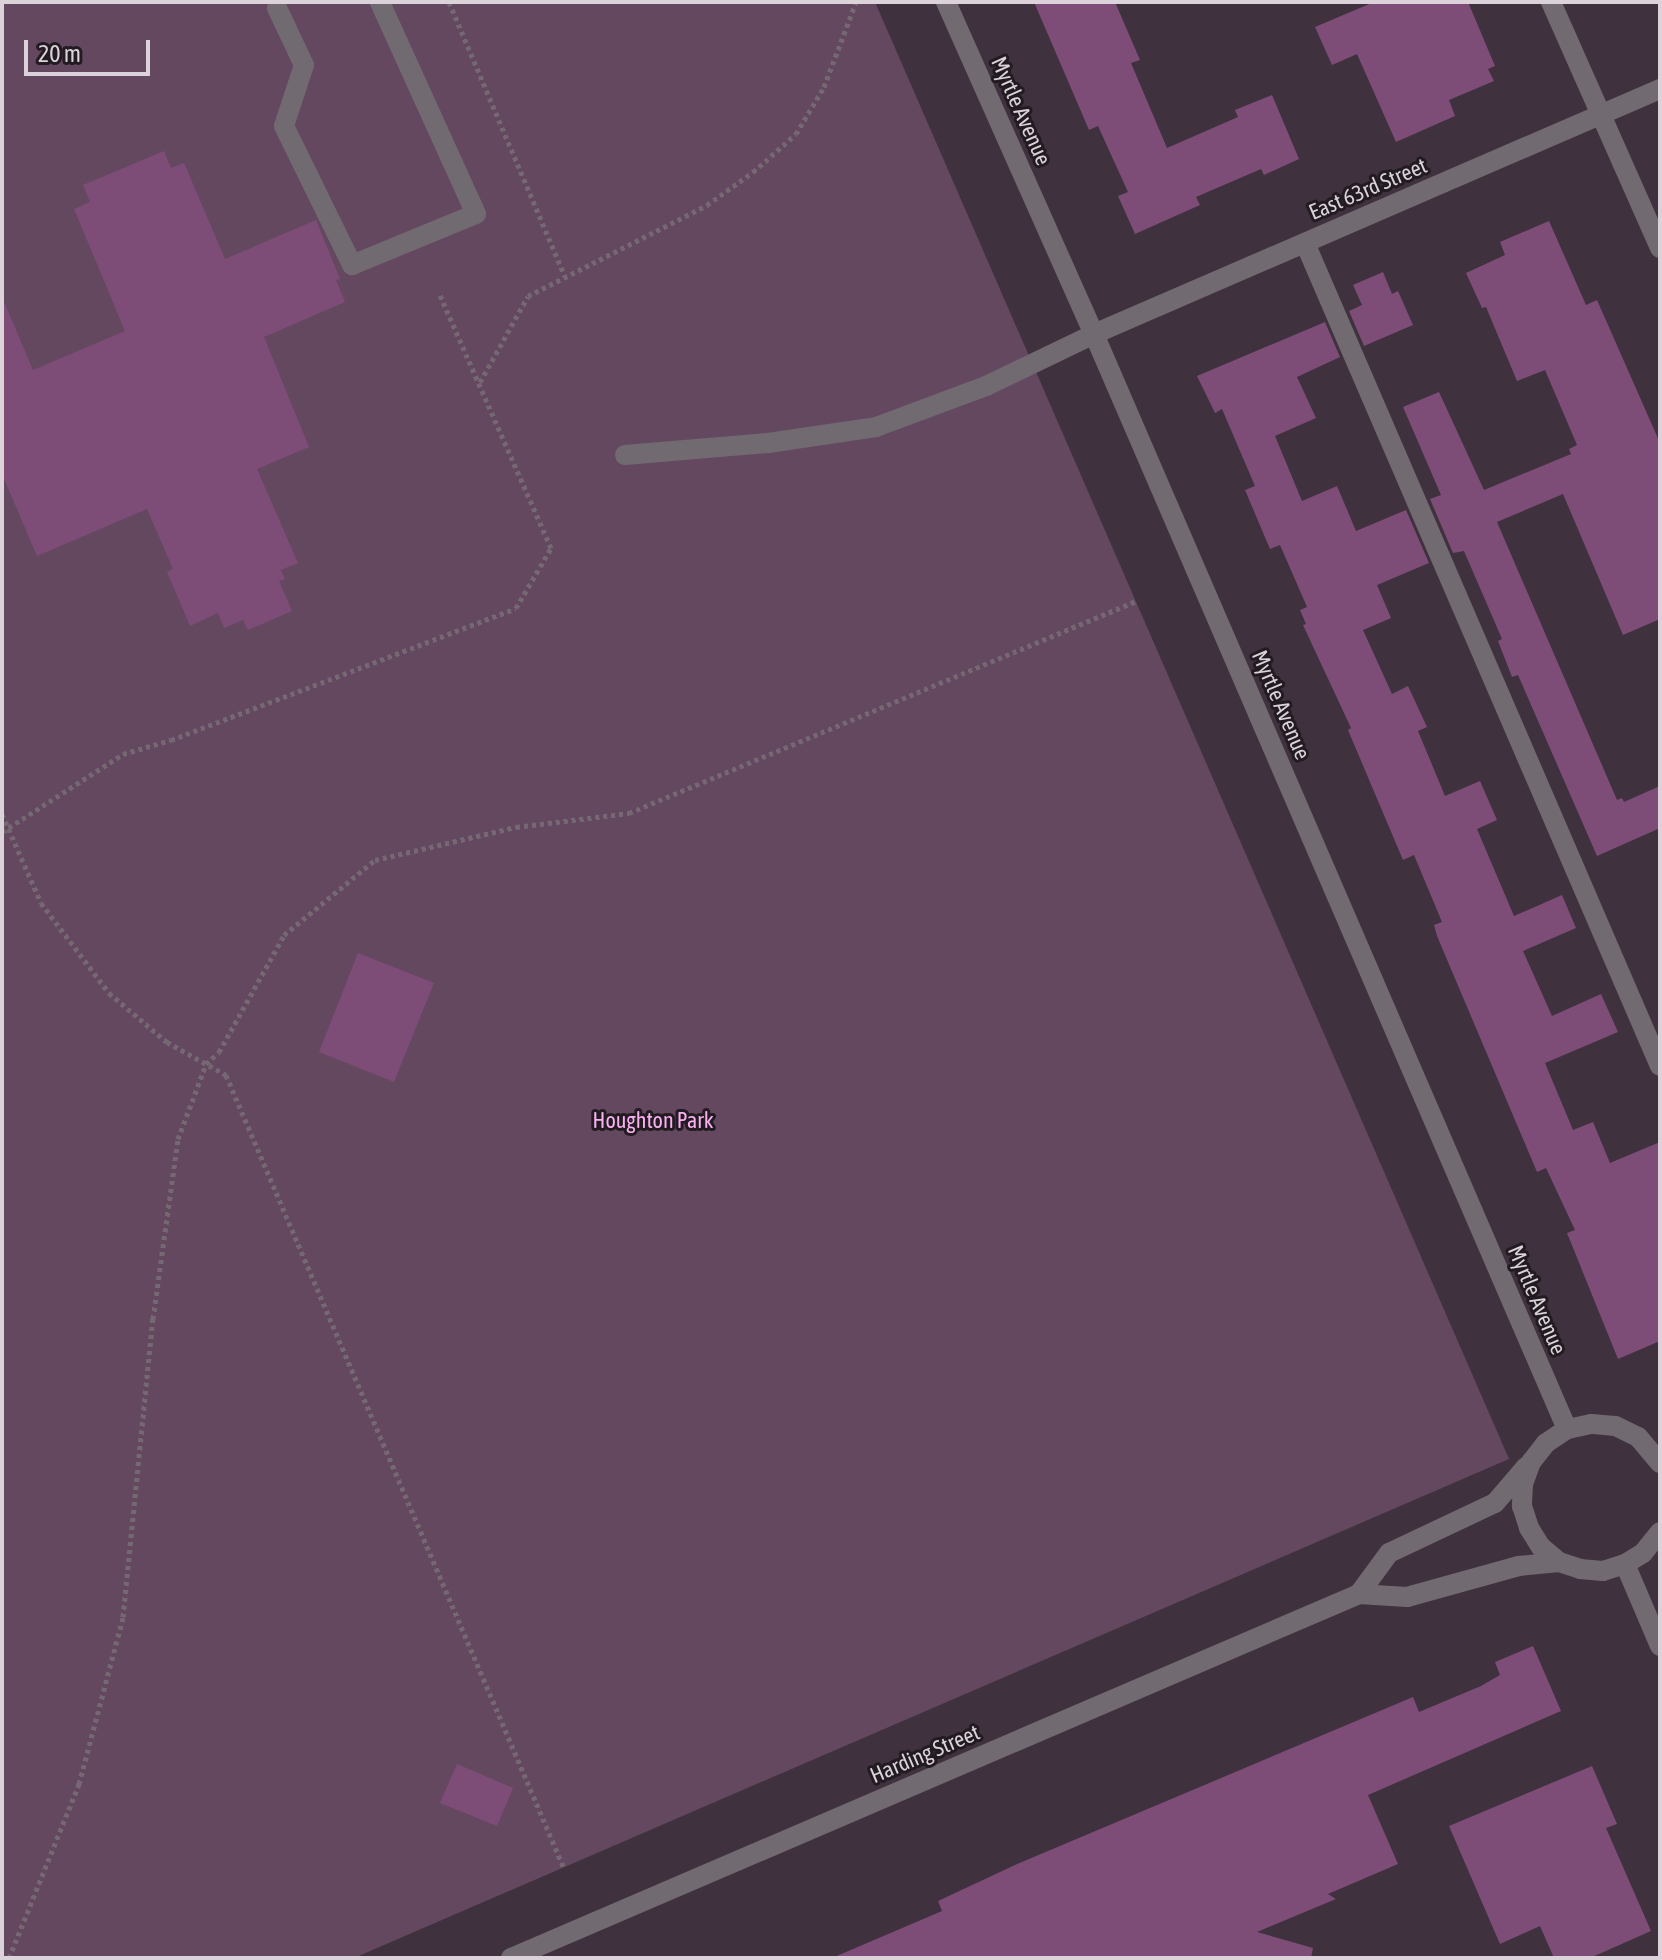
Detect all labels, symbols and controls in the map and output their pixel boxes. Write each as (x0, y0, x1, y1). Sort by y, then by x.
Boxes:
scale bar (28, 24, 154, 74)
text: 20 m (38, 40, 81, 67)
street label: Myrtle Avenue (985, 53, 1057, 169)
street label: East 63rd Street (1305, 152, 1431, 226)
street label: Myrtle Avenue (1246, 646, 1316, 764)
park label: Houghton Park (593, 1108, 713, 1134)
street label: Myrtle Avenue (1502, 1241, 1572, 1359)
street label: Harding Street (866, 1719, 984, 1789)

